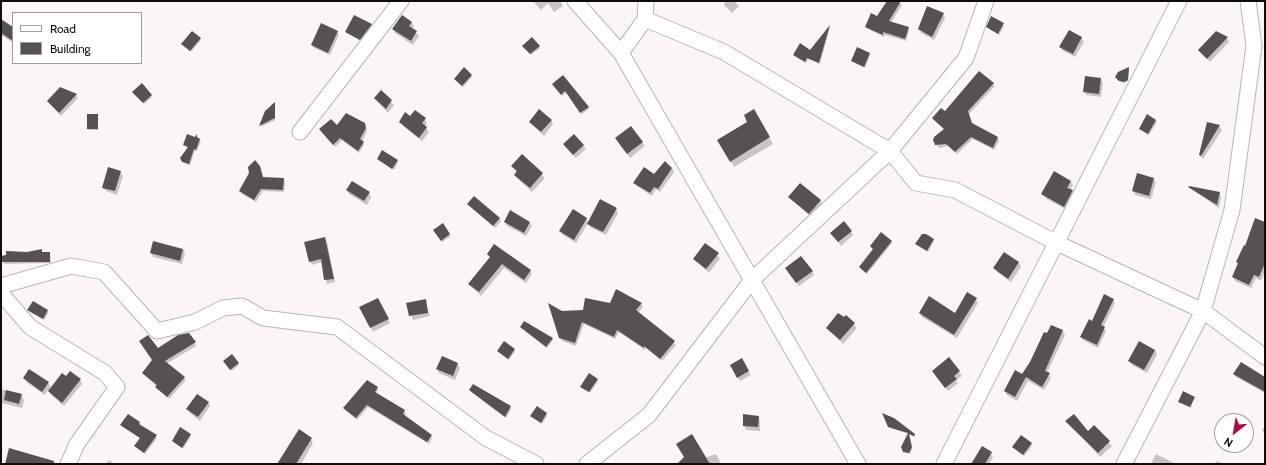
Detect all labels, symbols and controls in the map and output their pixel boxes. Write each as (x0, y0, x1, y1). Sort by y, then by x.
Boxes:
legend (12, 12, 142, 64)
text: Road (50, 21, 76, 36)
text: Building (50, 41, 91, 56)
north arrow (1214, 413, 1254, 453)
text: N (1221, 434, 1235, 450)

